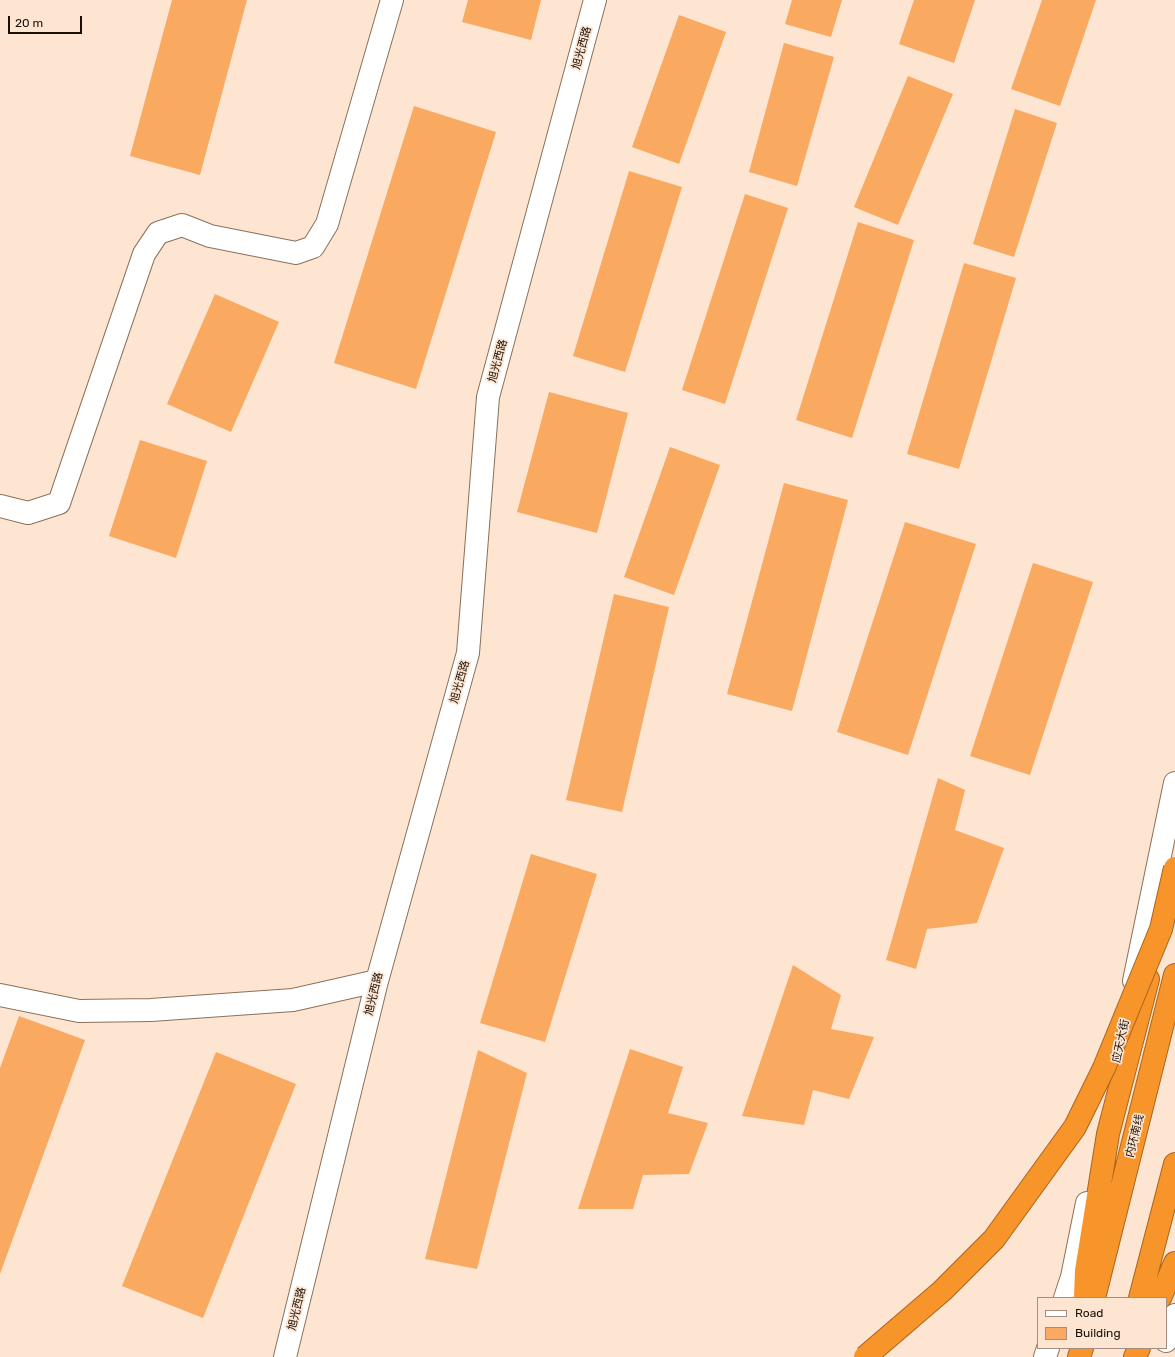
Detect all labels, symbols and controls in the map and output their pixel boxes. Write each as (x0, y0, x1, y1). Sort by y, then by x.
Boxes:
scale bar (10, 8, 84, 34)
text: 20 m (15, 16, 43, 30)
street label: 旭光西路 (570, 25, 594, 71)
street label: 旭光西路 (486, 338, 510, 384)
street label: 旭光西路 (448, 659, 472, 705)
street label: 旭光西路 (362, 971, 386, 1017)
street label: 应天大街 (1110, 1018, 1132, 1064)
street label: 内环南线 (1123, 1113, 1147, 1159)
street label: 旭光西路 (285, 1286, 309, 1332)
legend (1037, 1297, 1167, 1349)
text: Road (1075, 1306, 1103, 1320)
text: Building (1075, 1326, 1121, 1340)

